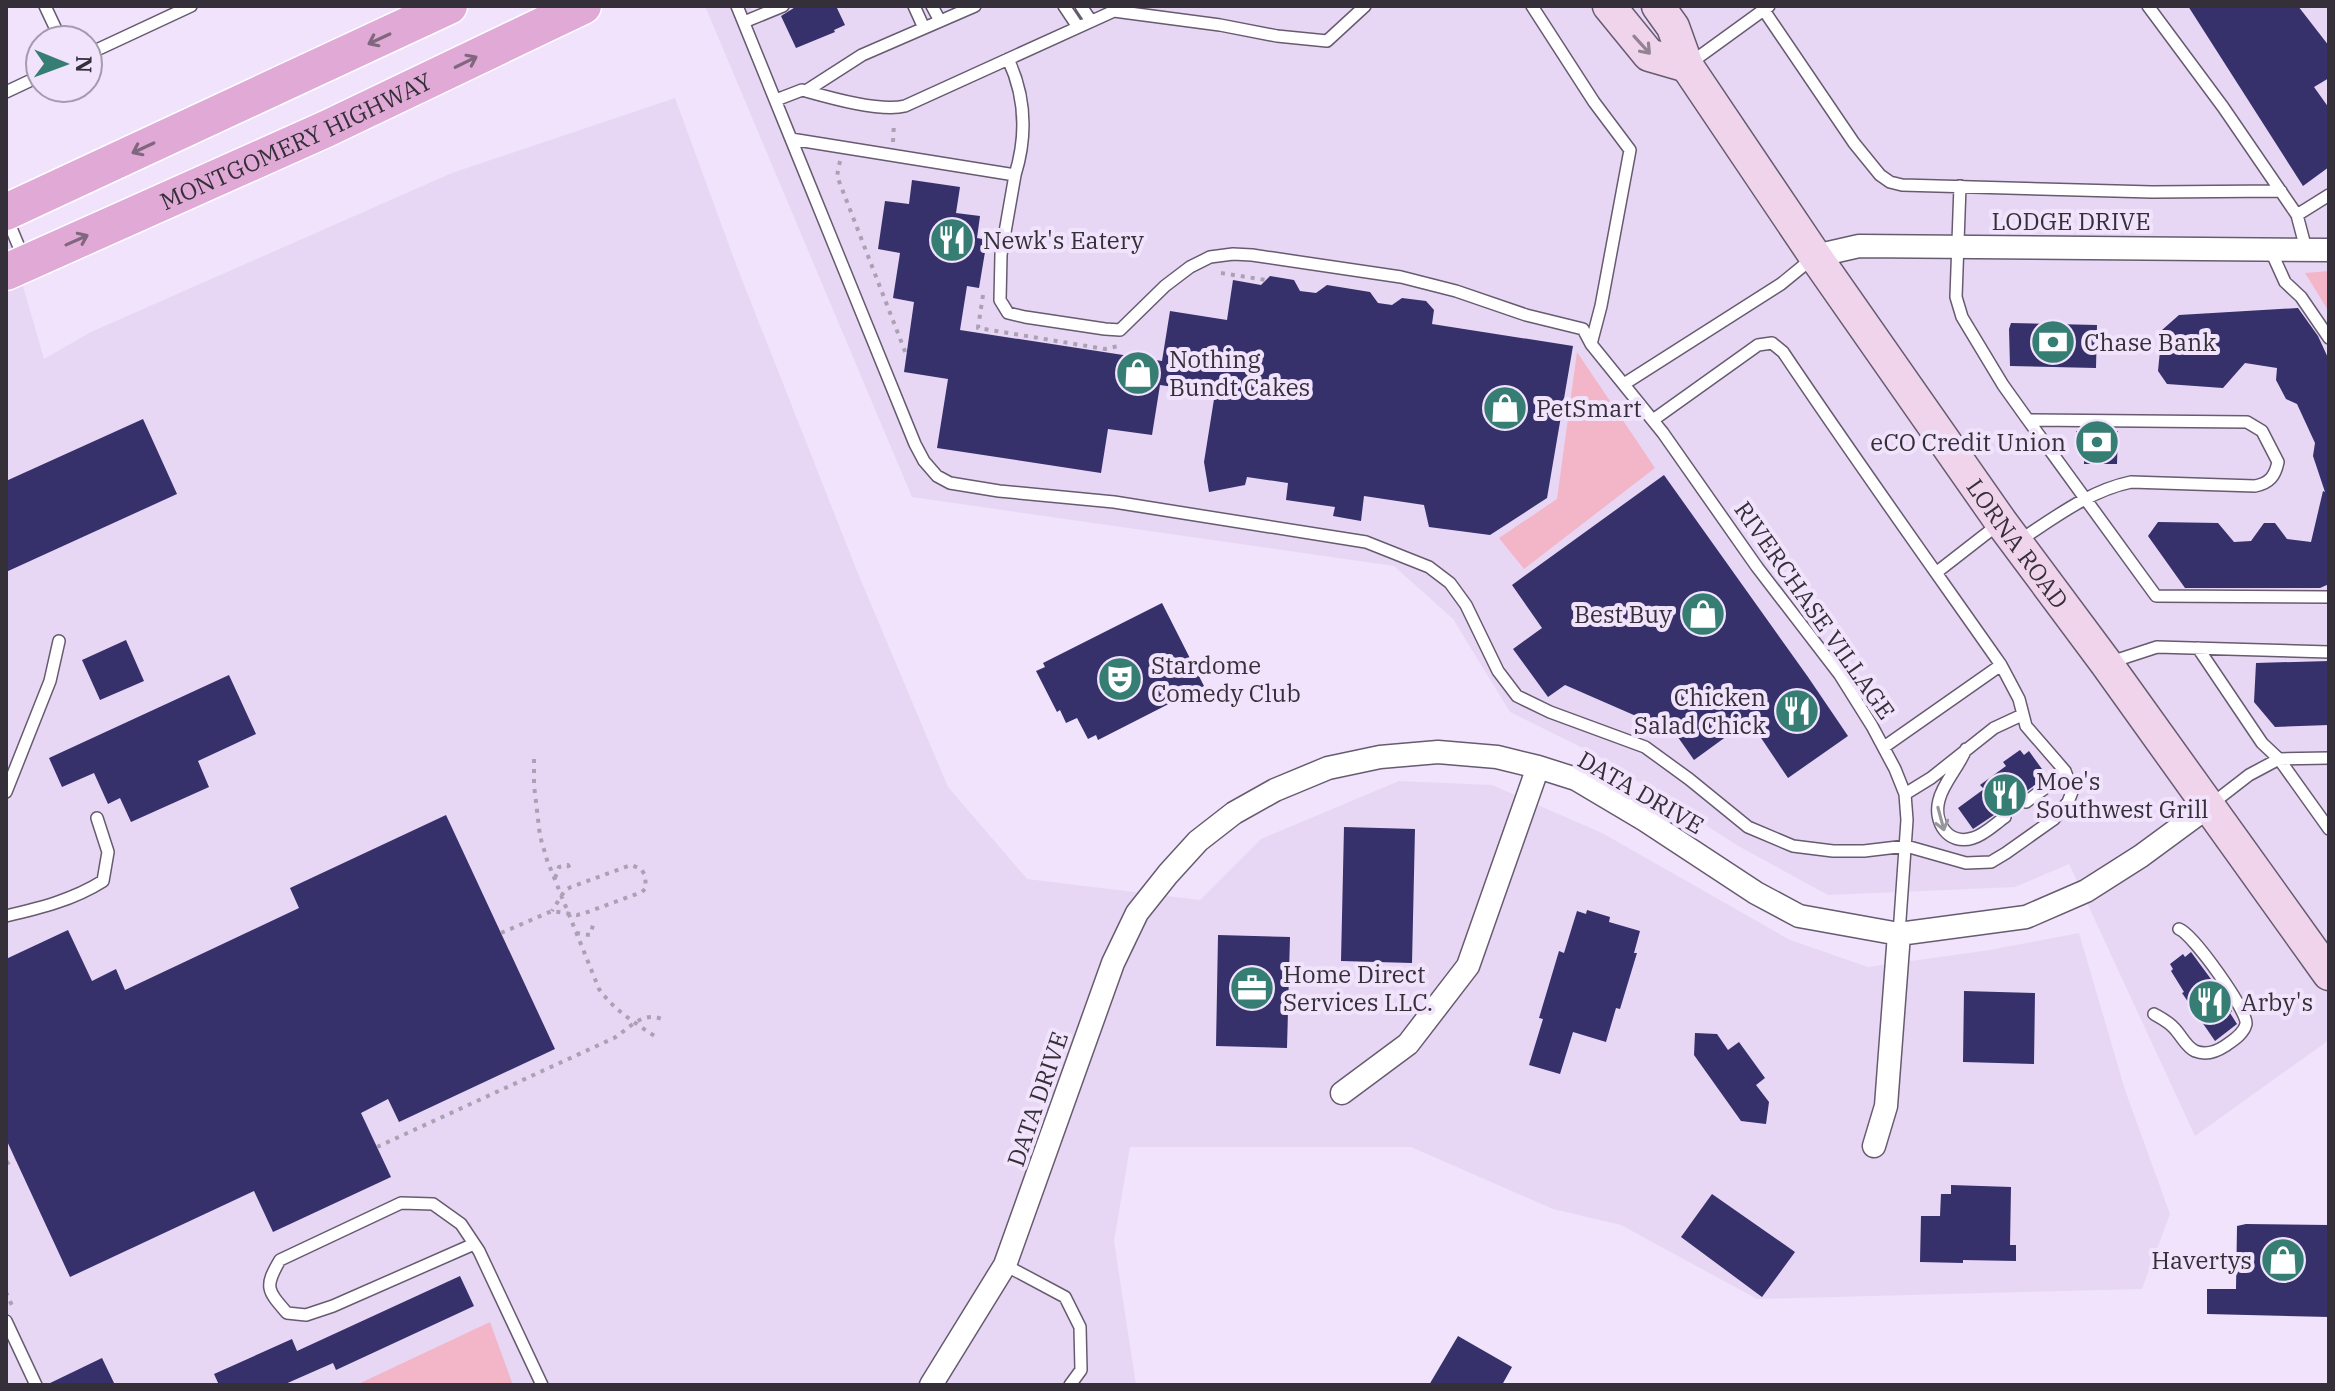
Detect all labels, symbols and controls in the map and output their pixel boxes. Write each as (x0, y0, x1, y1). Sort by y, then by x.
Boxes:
north arrow (24, 24, 104, 104)
one-way arrow (367, 32, 391, 47)
one-way arrow (1633, 35, 1651, 55)
one-way arrow (454, 54, 478, 69)
text: N (70, 55, 99, 73)
street label: MONTGOMERY HIGHWAY (155, 65, 437, 217)
one-way arrow (131, 141, 155, 156)
street label: LODGE DRIVE (1991, 205, 2151, 237)
restaurant icon: Newk's Eatery (928, 216, 976, 264)
place label: Newk's Eatery (983, 224, 1144, 256)
one-way arrow (65, 232, 89, 247)
bank icon: Chase Bank (2029, 318, 2077, 366)
place label: Chase Bank (2084, 326, 2216, 358)
place label: Nothing Bundt Cakes (1169, 343, 1310, 403)
shop icon: Nothing Bundt Cakes (1114, 349, 1162, 397)
shop icon: PetSmart (1481, 384, 1529, 432)
place label: PetSmart (1536, 392, 1642, 424)
bank icon: eCO Credit Union (2073, 418, 2121, 466)
place label: eCO Credit Union (1870, 426, 2066, 458)
street label: LORNA ROAD (1959, 472, 2076, 615)
street label: RIVERCHASE VILLAGE (1728, 495, 1902, 725)
shop icon: Best Buy (1679, 590, 1727, 638)
place label: Best Buy (1574, 598, 1672, 630)
place label: Stardome Comedy Club (1151, 649, 1301, 709)
theatre icon: Stardome Comedy Club (1096, 655, 1144, 703)
place label: Chicken Salad Chick (1634, 681, 1766, 741)
restaurant icon: Chicken Salad Chick (1773, 687, 1821, 735)
street label: DATA DRIVE (1572, 743, 1710, 841)
place label: Moe's Southwest Grill (2036, 765, 2209, 825)
restaurant icon: Moe's Southwest Grill (1981, 771, 2029, 819)
one-way arrow (1935, 806, 1950, 831)
place label: Home Direct Services LLC. (1283, 958, 1433, 1018)
office icon: Home Direct Services LLC. (1228, 964, 1276, 1012)
restaurant icon: Arby's (2186, 978, 2234, 1026)
place label: Arby's (2241, 986, 2313, 1018)
street label: DATA DRIVE (999, 1027, 1075, 1171)
shop icon: Havertys (2259, 1236, 2307, 1284)
place label: Havertys (2151, 1244, 2252, 1276)

